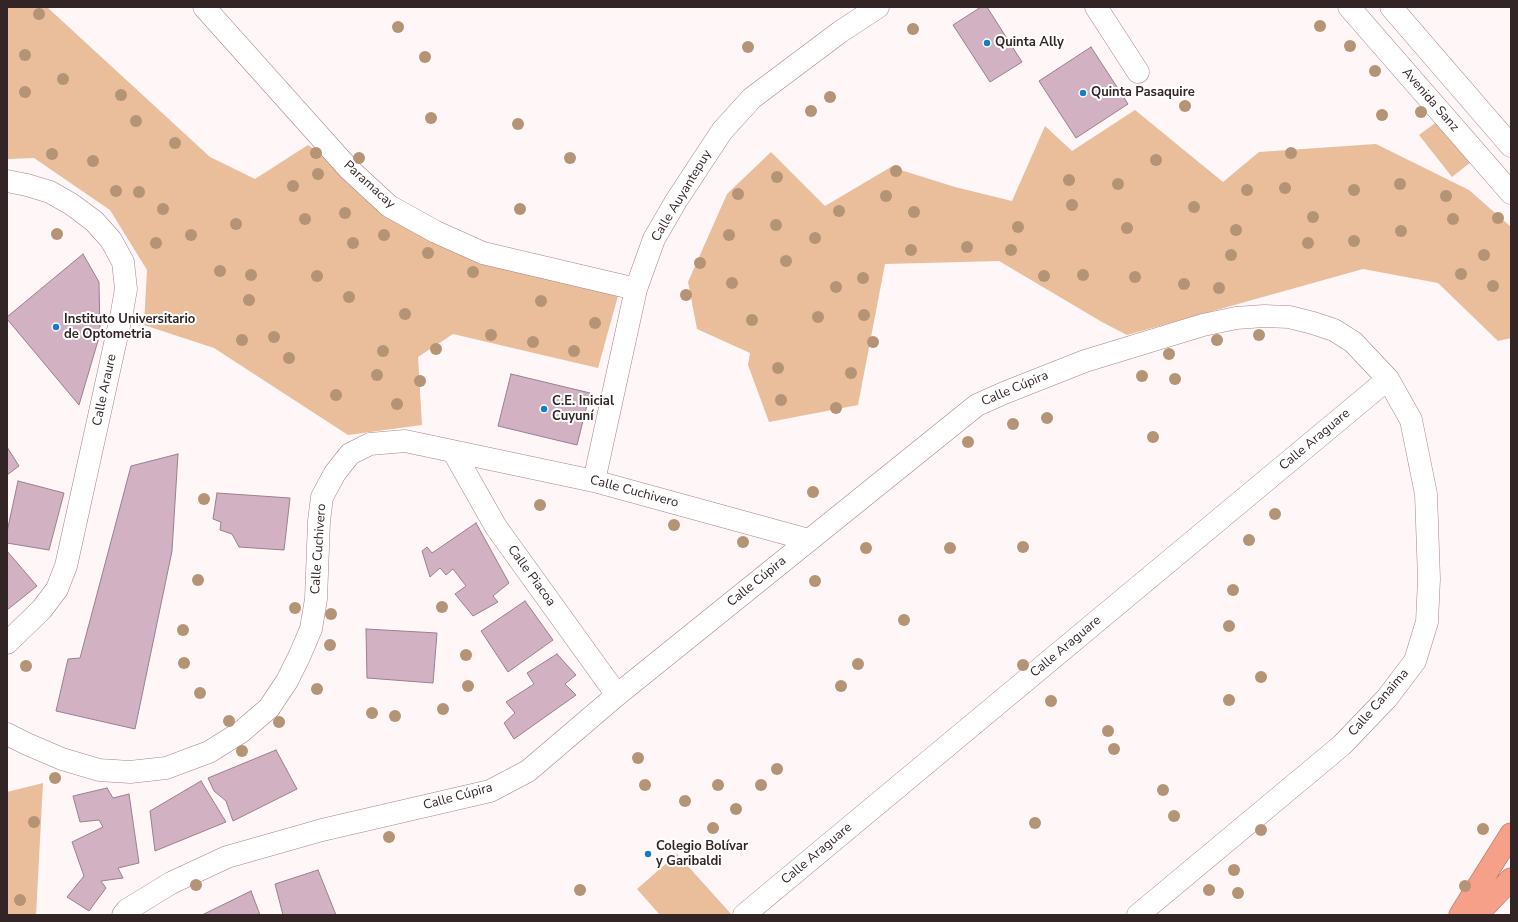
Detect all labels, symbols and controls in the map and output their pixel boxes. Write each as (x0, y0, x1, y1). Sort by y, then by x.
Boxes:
place label: Quinta Ally (995, 35, 1064, 51)
marker: Quinta Ally (982, 38, 992, 48)
street label: Avenida Sanz (1398, 65, 1462, 135)
place label: Quinta Pasaquire (1091, 85, 1195, 101)
marker: Quinta Pasaquire (1078, 88, 1088, 98)
street label: Calle Auyantepuy (649, 147, 715, 245)
street label: Paramacay (340, 158, 398, 212)
place label: Instituto Universitario de Optometria (64, 312, 195, 343)
marker: Instituto Universitario de Optometria (51, 322, 61, 332)
street label: Calle Araure (90, 353, 120, 427)
street label: Calle Cúpira (979, 368, 1051, 410)
place label: C.E. Inicial Cuyuní (552, 394, 614, 425)
marker: C.E. Inicial Cuyuní (539, 404, 549, 414)
street label: Calle Araguare (1276, 406, 1354, 474)
street label: Calle Cuchivero (588, 473, 680, 511)
street label: Calle Cuchivero (308, 503, 330, 595)
street label: Calle Piacoa (504, 543, 558, 609)
street label: Calle Cúpira (724, 554, 790, 610)
street label: Calle Araguare (1027, 613, 1105, 681)
street label: Calle Canaima (1346, 666, 1412, 740)
street label: Calle Cúpira (422, 780, 494, 814)
street label: Calle Araguare (778, 820, 856, 888)
place label: Colegio Bolívar y Garibaldi (656, 839, 748, 870)
marker: Colegio Bolívar y Garibaldi (643, 849, 653, 859)

